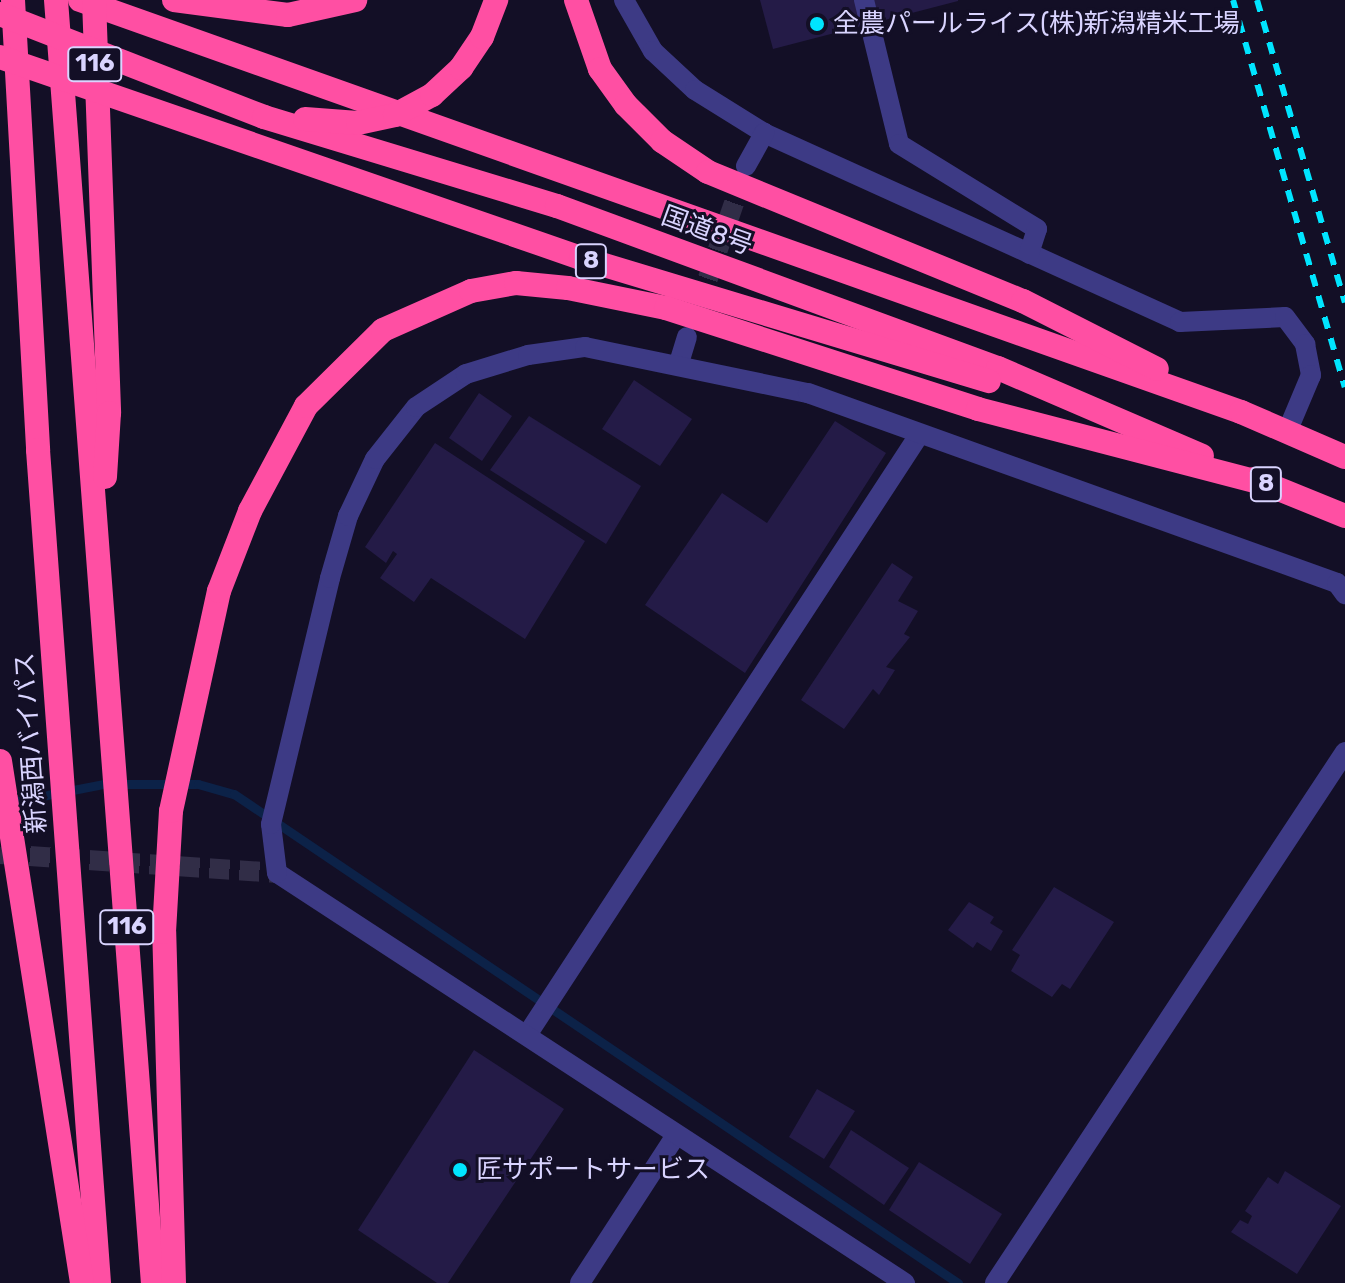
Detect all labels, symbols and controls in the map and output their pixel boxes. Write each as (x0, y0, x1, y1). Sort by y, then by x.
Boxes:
place label: 全農パールライス(株)新潟精米工場 (833, 8, 1241, 40)
marker: 全農パールライス(株)新潟精米工場 (808, 15, 826, 33)
road number: 116 (67, 44, 123, 84)
street label: 国道8号 (657, 200, 757, 262)
road number: 8 (573, 241, 609, 281)
road number: 8 (1248, 464, 1284, 504)
street label: 新潟西バイパス (9, 651, 53, 835)
road number: 116 (99, 907, 155, 947)
place label: 匠サポートサービス (476, 1154, 710, 1186)
marker: 匠サポートサービス (451, 1161, 469, 1179)

